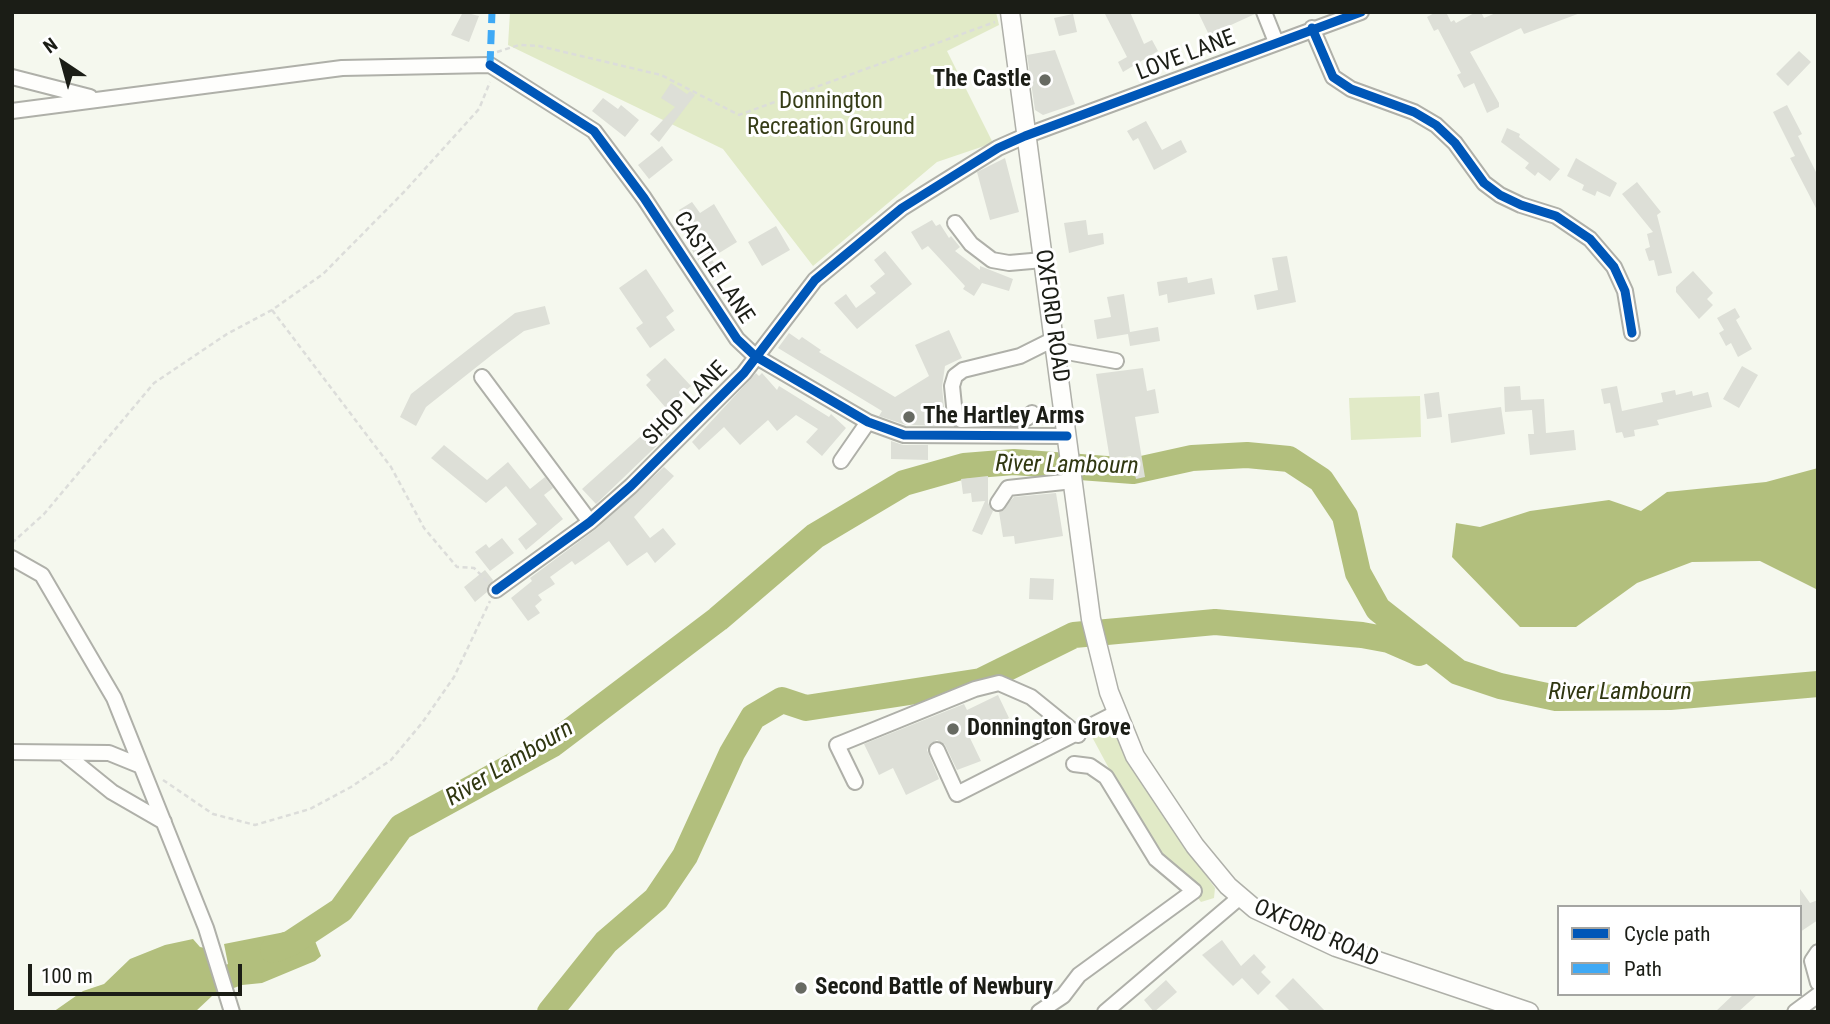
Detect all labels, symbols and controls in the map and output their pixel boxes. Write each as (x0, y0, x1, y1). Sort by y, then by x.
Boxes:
street label: LOVE LANE (1133, 25, 1239, 87)
north arrow (28, 28, 98, 98)
text: N (39, 33, 62, 58)
place label: The Castle (933, 66, 1031, 94)
marker: The Castle (1037, 72, 1053, 88)
park label: Donnington Recreation Ground (747, 88, 915, 142)
street label: CASTLE LANE (667, 207, 759, 329)
street label: OXFORD ROAD (1028, 248, 1074, 384)
street label: SHOP LANE (638, 356, 734, 452)
place label: The Hartley Arms (923, 403, 1084, 431)
marker: The Hartley Arms (901, 409, 917, 425)
water label: River Lambourn (995, 450, 1139, 482)
water label: River Lambourn (1548, 679, 1692, 707)
water label: River Lambourn (441, 715, 579, 813)
place label: Donnington Grove (967, 715, 1131, 743)
marker: Donnington Grove (945, 721, 961, 737)
street label: OXFORD ROAD (1249, 894, 1383, 974)
legend (1557, 905, 1802, 996)
text: Cycle path (1624, 922, 1710, 946)
scale bar (32, 950, 245, 994)
text: Path (1624, 957, 1662, 981)
text: 100 m (41, 964, 93, 988)
place label: Second Battle of Newbury (815, 974, 1053, 1002)
marker: Second Battle of Newbury (793, 980, 809, 996)

